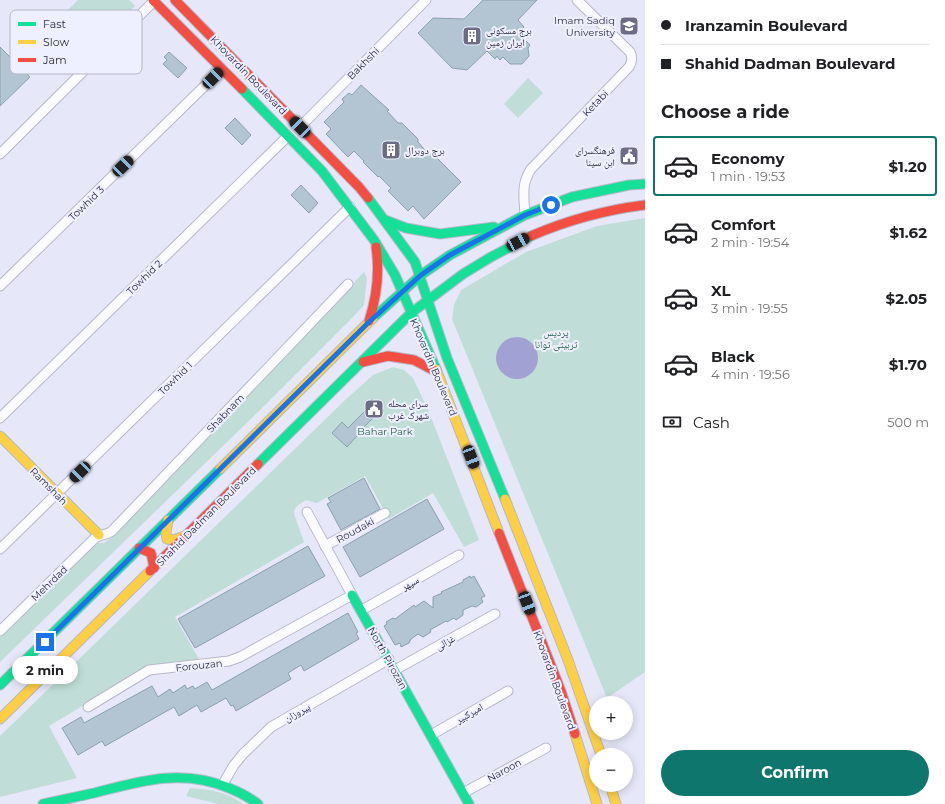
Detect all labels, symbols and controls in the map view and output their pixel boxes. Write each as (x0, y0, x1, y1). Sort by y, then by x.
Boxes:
legend (10, 10, 142, 74)
place label: Imam Sadiq University (554, 14, 616, 39)
school or university icon: Imam Sadiq University (618, 15, 640, 37)
text: Iranzamin Boulevard (685, 16, 848, 35)
text: Fast (43, 17, 67, 31)
place label: برج مسکونی ایران زمین (486, 24, 532, 49)
building icon: برج مسکونی ایران زمین (461, 25, 483, 47)
street label: Khovardin Boulevard (208, 33, 290, 118)
text: Slow (43, 35, 69, 49)
street label: Bakhshi (344, 44, 382, 82)
text: Jam (42, 53, 67, 67)
text: Shahid Dadman Boulevard (685, 54, 895, 73)
car (200, 65, 226, 91)
street label: Ketabi (580, 87, 611, 119)
text: Choose a ride (661, 101, 789, 123)
car (287, 114, 313, 140)
building icon: برج دوبرال (380, 139, 402, 161)
place label: برج دوبرال (405, 144, 445, 157)
place label: فرهنگسرای ابن سینا (575, 144, 615, 169)
public building icon: فرهنگسرای ابن سینا (618, 145, 640, 167)
icon: car (663, 148, 699, 184)
text: Economy (711, 149, 784, 168)
car (110, 153, 136, 179)
text: $1.20 (889, 157, 927, 176)
text: 1 min · 19:53 (711, 168, 785, 184)
street label: Towhid 3 (66, 183, 107, 224)
route start (542, 196, 560, 214)
icon: car (663, 214, 699, 250)
text: Comfort (711, 215, 776, 234)
text: $1.62 (890, 223, 927, 242)
car (505, 231, 531, 253)
text: 2 min · 19:54 (711, 234, 789, 250)
street label: Towhid 2 (124, 257, 165, 298)
icon: car (663, 280, 699, 316)
text: XL (711, 281, 730, 300)
text: $2.05 (886, 289, 927, 308)
text: 3 min · 19:55 (711, 300, 788, 316)
street label: Khovardin Boulevard (407, 316, 460, 418)
park label: پردیس تربیتی توانا (535, 326, 577, 351)
icon: car (663, 346, 699, 382)
text: Black (711, 347, 755, 366)
text: $1.70 (889, 355, 927, 374)
street label: Towhid 1 (156, 359, 195, 398)
text: 4 min · 19:56 (711, 366, 790, 382)
street label: Shabnam (204, 391, 247, 435)
place label: سرای محله شهرک غرب (388, 397, 429, 422)
public building icon: سرای محله شهرک غرب (363, 398, 385, 420)
icon: cash (661, 411, 683, 433)
text: Cash (693, 413, 730, 432)
text: 500 m (887, 414, 929, 430)
park label: Bahar Park (357, 425, 413, 438)
car (461, 444, 481, 470)
car (67, 459, 93, 485)
street label: Shahid Dadman Boulevard (154, 464, 259, 569)
street label: Ramshah (27, 465, 70, 508)
street label: Roudaki (334, 515, 377, 546)
street label: Mehrdad (28, 563, 70, 604)
street label: سپهر (398, 573, 422, 594)
car (517, 590, 537, 616)
street label: North Pirozan (365, 625, 410, 692)
street label: Khovardin Boulevard (531, 629, 579, 732)
street label: غزالی (433, 632, 457, 653)
route end (36, 633, 54, 651)
callout: 2 min (12, 656, 78, 684)
street label: Forouzan (175, 657, 223, 674)
text: 2 min (26, 662, 64, 678)
map controls (589, 696, 633, 792)
button: + (589, 696, 633, 740)
street label: پیروزان (282, 700, 313, 725)
street label: امیرکبیر (452, 700, 485, 727)
button: − (589, 748, 633, 792)
button: Confirm (661, 750, 929, 796)
street label: Naroon (485, 756, 524, 785)

